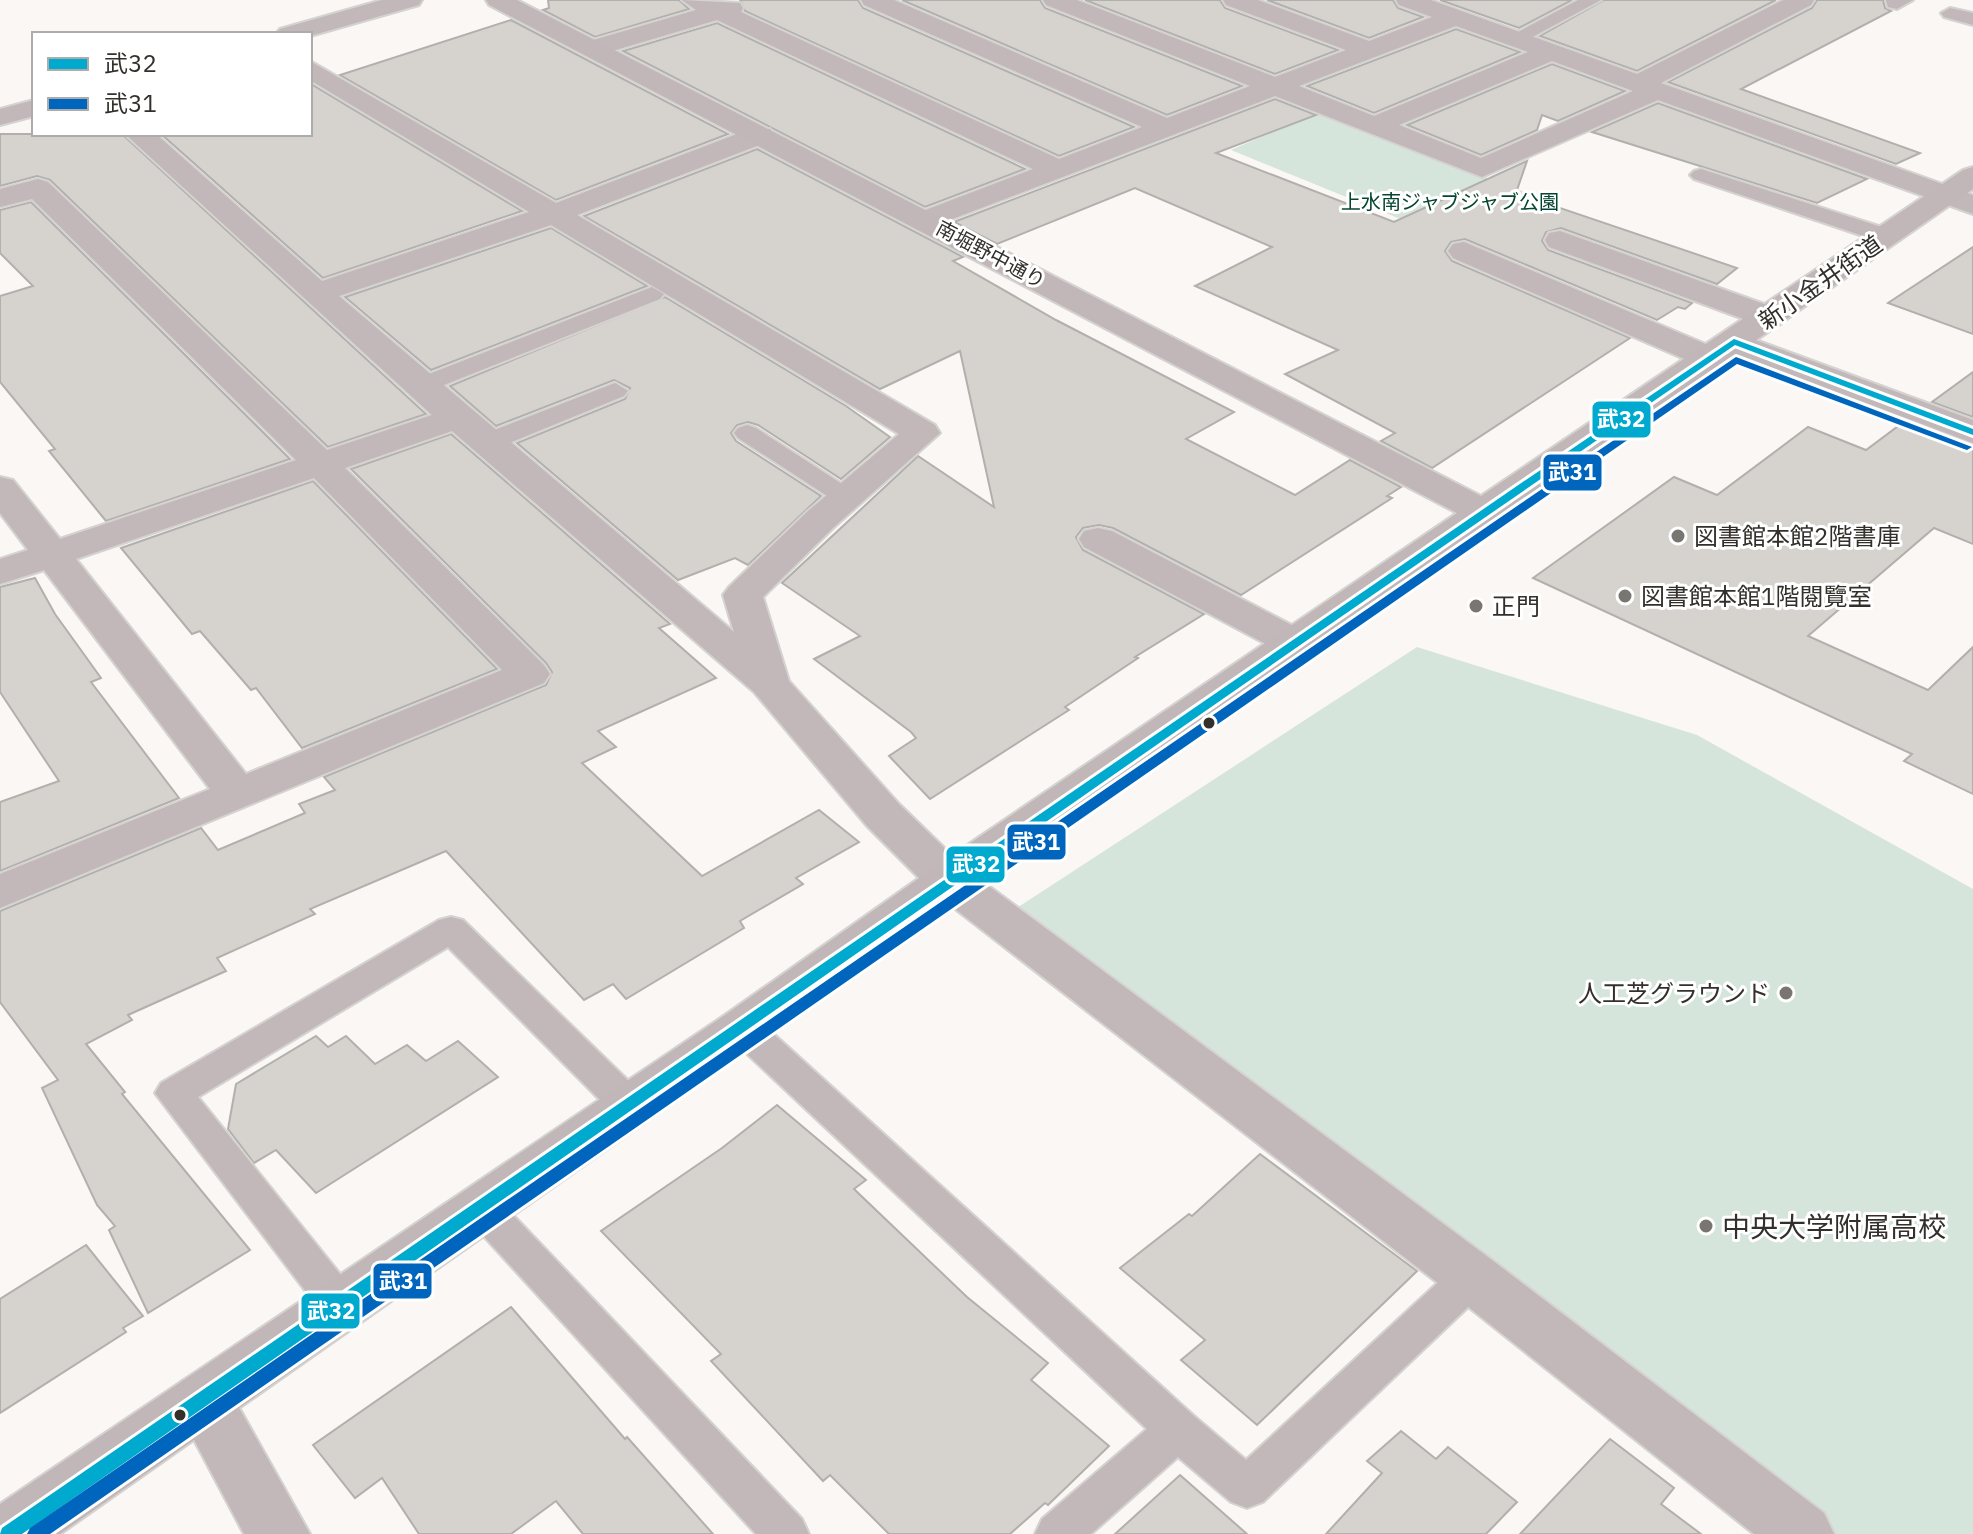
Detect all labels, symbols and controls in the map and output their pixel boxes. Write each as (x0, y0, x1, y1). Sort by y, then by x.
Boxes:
legend (32, 32, 312, 136)
text: 武32 (104, 47, 157, 79)
text: 武31 (104, 87, 157, 119)
park label: 上水南ジャブジャブ公園 (1341, 188, 1559, 215)
street label: 南堀野中通り (932, 214, 1050, 294)
street label: 新小金井街道 (1752, 228, 1888, 336)
line badge: 武32 (1591, 400, 1652, 439)
text: 武32 (1597, 404, 1645, 433)
line badge: 武31 (1542, 453, 1603, 492)
text: 武31 (1548, 457, 1596, 486)
place label: 図書館本館2階書庫 (1694, 520, 1900, 552)
marker: 図書館本館2階書庫 (1669, 527, 1687, 545)
place label: 図書館本館1階閱覽室 (1641, 580, 1871, 612)
marker: 図書館本館1階閱覽室 (1616, 587, 1634, 605)
place label: 正門 (1492, 590, 1540, 622)
marker: 正門 (1467, 597, 1485, 615)
unlabelled marker (1201, 715, 1217, 731)
line badge: 武31 (1006, 823, 1067, 861)
text: 武31 (1012, 827, 1060, 856)
line badge: 武32 (945, 845, 1006, 884)
text: 武32 (952, 849, 1000, 878)
place label: 人工芝グラウンド (1578, 977, 1770, 1009)
marker: 人工芝グラウンド (1777, 984, 1795, 1002)
place label: 中央大学附属高校 (1722, 1208, 1946, 1245)
marker: 中央大学附属高校 (1697, 1217, 1715, 1235)
line badge: 武31 (372, 1262, 433, 1300)
text: 武31 (379, 1266, 427, 1295)
line badge: 武32 (300, 1292, 361, 1330)
text: 武32 (307, 1296, 355, 1325)
unlabelled marker (172, 1407, 188, 1423)

